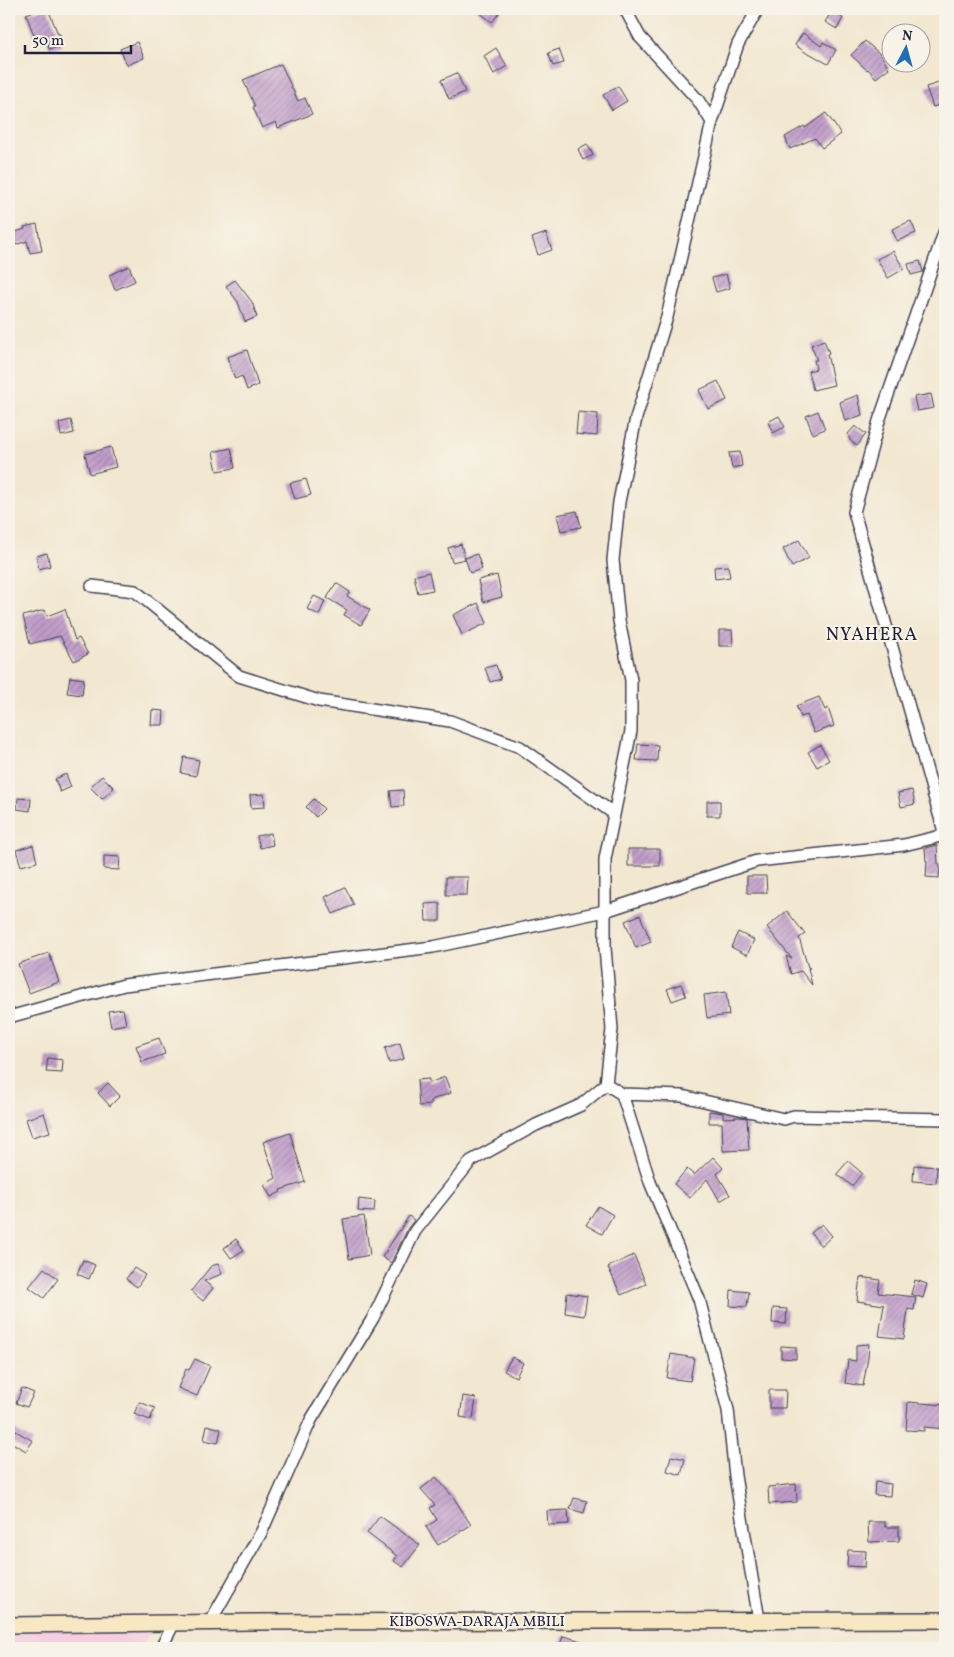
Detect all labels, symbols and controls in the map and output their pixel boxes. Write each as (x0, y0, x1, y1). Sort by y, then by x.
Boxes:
scale bar (25, 22, 131, 54)
north arrow (882, 22, 932, 72)
text: N (901, 27, 913, 47)
text: 50 m (32, 31, 64, 52)
district label: NYAHERA (826, 623, 918, 648)
street label: KIBOSWA-DARAJA MBILI (389, 1612, 565, 1633)

